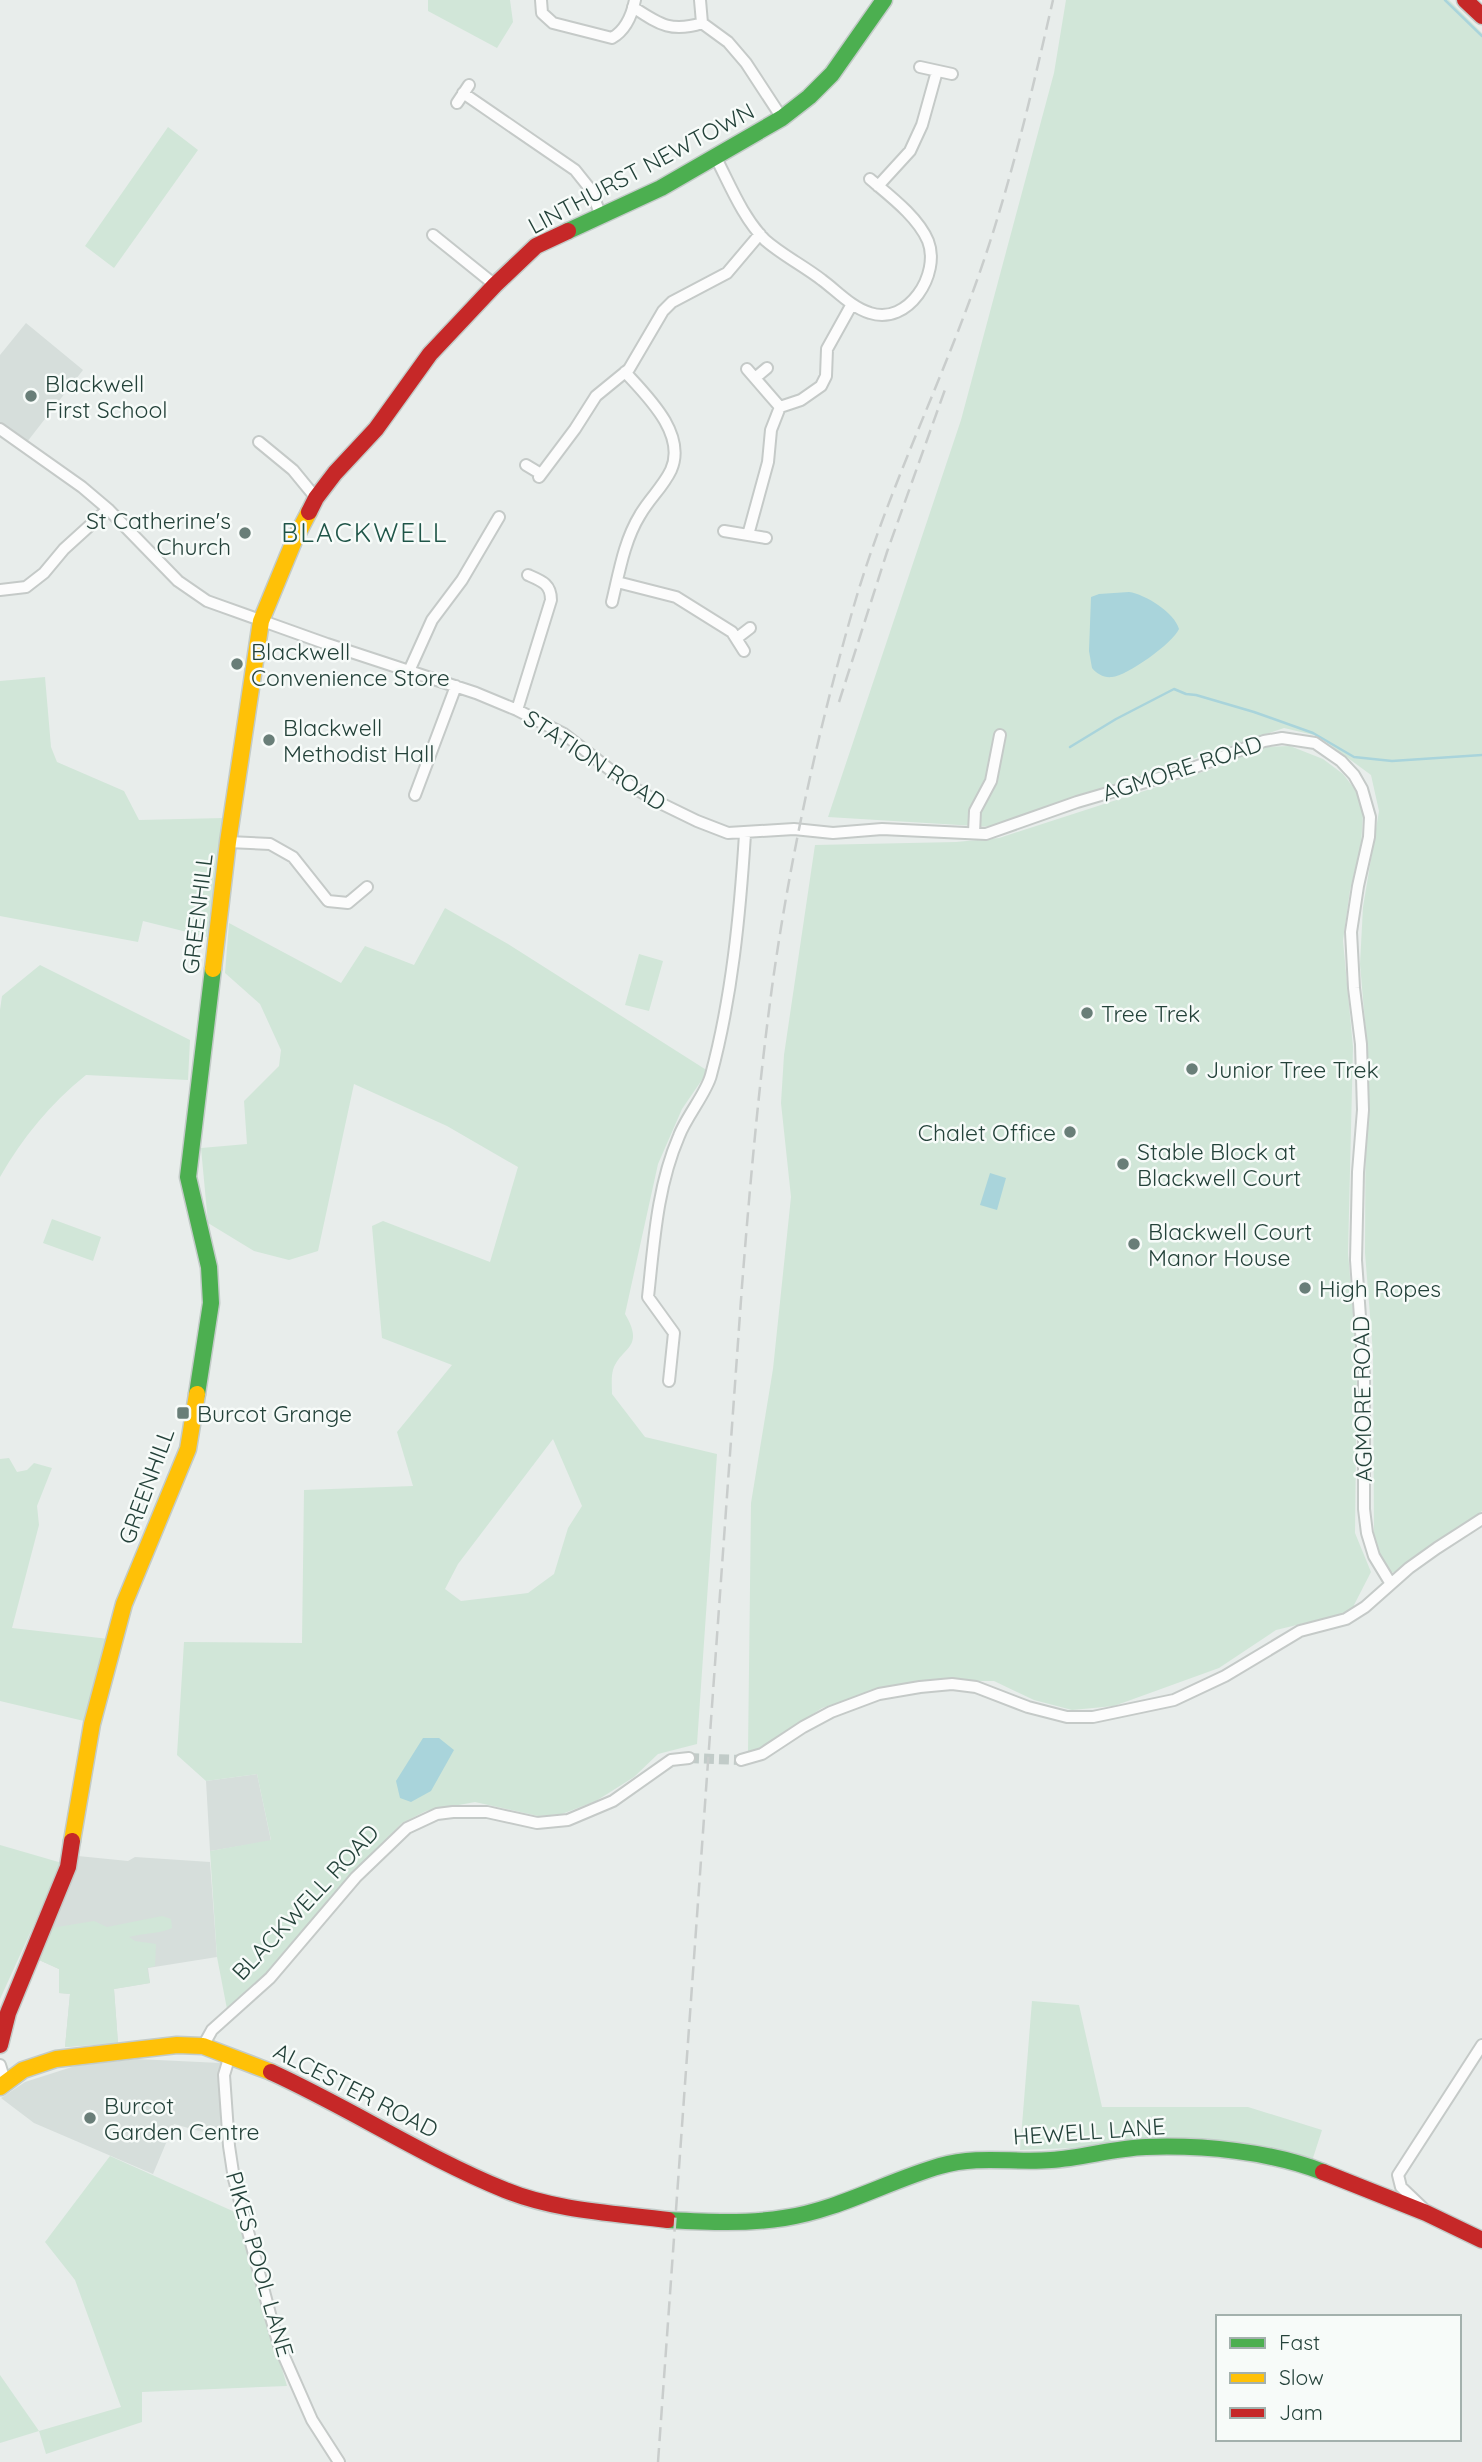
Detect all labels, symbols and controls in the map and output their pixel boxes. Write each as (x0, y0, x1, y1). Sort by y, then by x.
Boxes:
street label: LINTHURST NEWTOWN (523, 96, 759, 240)
place label: Blackwell First School (45, 369, 168, 424)
marker: Blackwell First School (23, 388, 39, 404)
place label: St Catherine's Church (86, 506, 231, 561)
district label: BLACKWELL (281, 516, 449, 549)
marker: St Catherine's Church (237, 525, 253, 541)
place label: Blackwell Convenience Store (251, 637, 450, 692)
marker: Blackwell Convenience Store (229, 656, 245, 672)
street label: STATION ROAD (518, 703, 672, 817)
place label: Blackwell Methodist Hall (283, 713, 435, 768)
street label: AGMORE ROAD (1098, 729, 1266, 807)
marker: Blackwell Methodist Hall (261, 732, 277, 748)
street label: GREENHILL (175, 852, 219, 976)
place label: Tree Trek (1101, 999, 1200, 1028)
marker: Tree Trek (1079, 1005, 1095, 1021)
place label: Junior Tree Trek (1206, 1055, 1379, 1084)
marker: Junior Tree Trek (1184, 1061, 1200, 1077)
place label: Chalet Office (918, 1118, 1056, 1147)
marker: Chalet Office (1062, 1124, 1078, 1140)
place label: Stable Block at Blackwell Court (1137, 1137, 1301, 1192)
marker: Stable Block at Blackwell Court (1115, 1156, 1131, 1172)
place label: Blackwell Court Manor House (1148, 1217, 1312, 1272)
marker: Blackwell Court Manor House (1126, 1236, 1142, 1252)
place label: High Ropes (1319, 1274, 1441, 1303)
marker: High Ropes (1297, 1280, 1313, 1296)
street label: AGMORE ROAD (1346, 1316, 1378, 1482)
place label: Burcot Grange (197, 1399, 352, 1428)
marker: Burcot Grange (175, 1405, 191, 1421)
street label: GREENHILL (112, 1424, 180, 1548)
street label: BLACKWELL ROAD (225, 1818, 385, 1986)
street label: ALCESTER ROAD (269, 2036, 443, 2144)
place label: Burcot Garden Centre (104, 2091, 260, 2146)
marker: Burcot Garden Centre (82, 2110, 98, 2126)
street label: HEWELL LANE (1012, 2111, 1166, 2151)
street label: PIKES POOL LANE (220, 2168, 300, 2360)
legend (1216, 2315, 1461, 2441)
text: Fast (1279, 2329, 1320, 2355)
text: Slow (1279, 2364, 1324, 2390)
text: Jam (1279, 2399, 1323, 2425)

